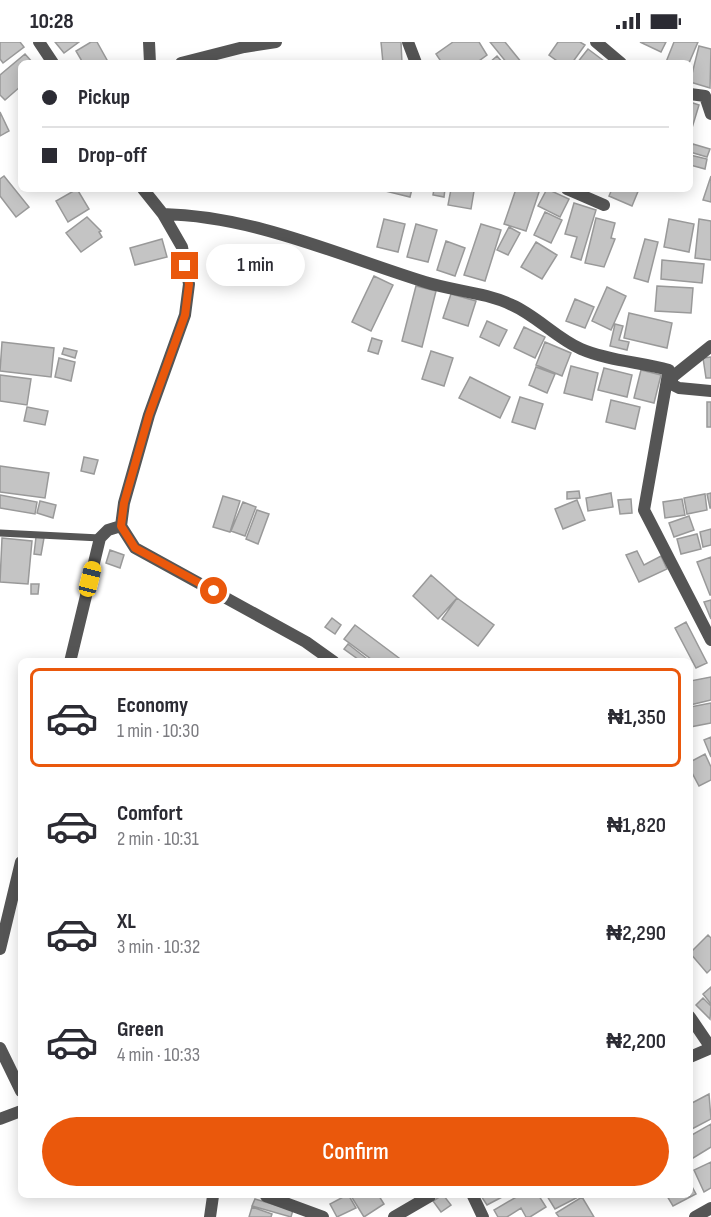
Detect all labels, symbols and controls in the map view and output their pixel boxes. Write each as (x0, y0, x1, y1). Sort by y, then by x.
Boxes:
text: 10:28 (30, 8, 74, 35)
text: Pickup (78, 84, 130, 111)
text: Drop-off (78, 142, 147, 169)
callout: 1 min (206, 245, 305, 287)
route end (171, 252, 198, 279)
text: 1 min (237, 253, 274, 277)
car (77, 559, 103, 599)
route start (200, 577, 227, 604)
icon: car (45, 691, 99, 745)
text: Economy (117, 692, 188, 719)
text: ₦1,350 (608, 704, 666, 731)
text: 1 min · 10:30 (117, 719, 199, 743)
icon: car (45, 799, 99, 853)
text: Comfort (117, 800, 183, 827)
text: ₦1,820 (607, 812, 666, 839)
text: 2 min · 10:31 (117, 827, 199, 851)
icon: car (45, 907, 99, 961)
text: XL (117, 908, 136, 935)
text: ₦2,290 (606, 920, 666, 947)
text: 3 min · 10:32 (117, 935, 200, 959)
icon: car (45, 1015, 99, 1069)
text: Green (117, 1016, 164, 1043)
text: ₦2,200 (606, 1028, 666, 1055)
text: 4 min · 10:33 (117, 1043, 200, 1067)
button: Confirm (42, 1117, 669, 1186)

